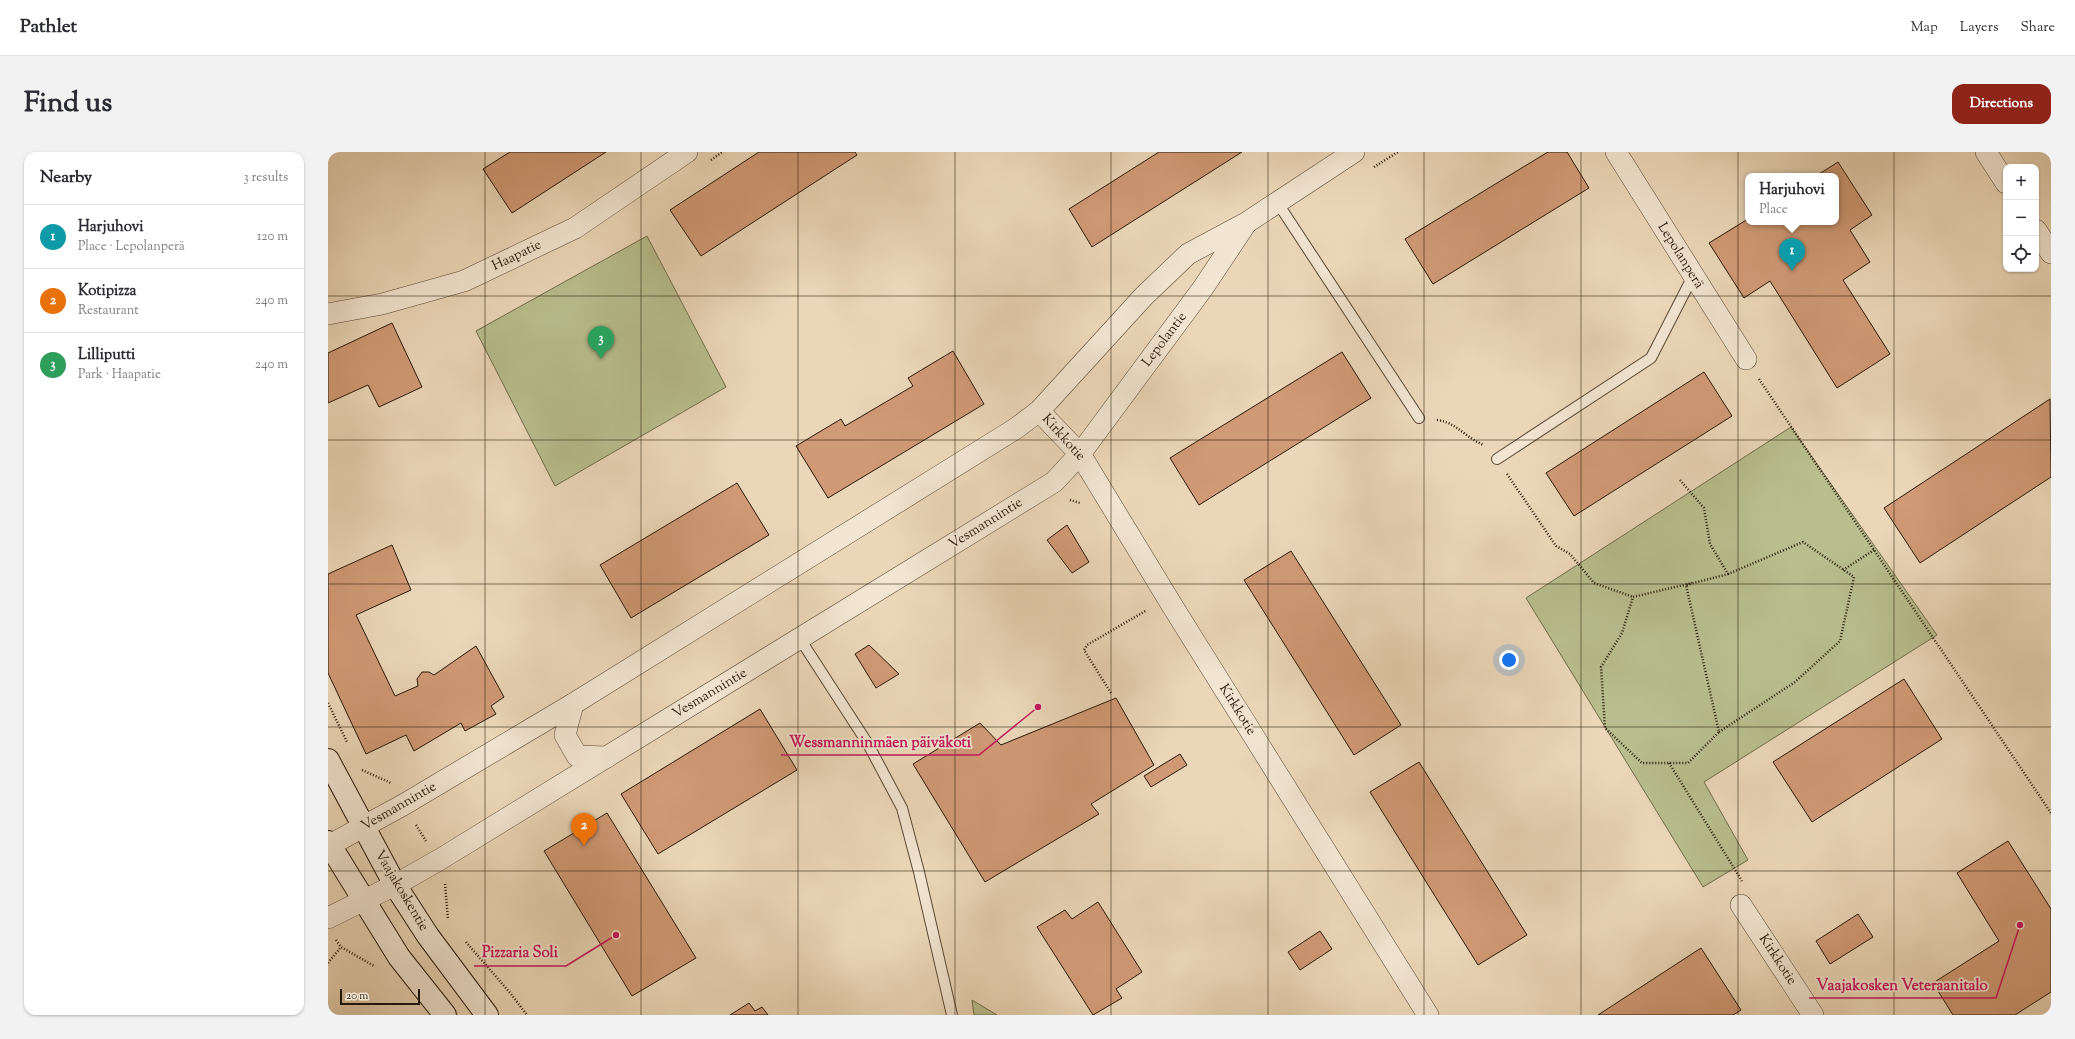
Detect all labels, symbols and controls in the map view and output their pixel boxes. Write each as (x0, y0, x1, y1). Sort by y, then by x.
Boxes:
text: Pathlet (20, 14, 77, 41)
text: Map (1911, 18, 1938, 38)
text: Layers (1960, 18, 1998, 38)
text: Share (2020, 18, 2055, 38)
text: Find us (24, 84, 112, 124)
button: Directions (1952, 84, 2051, 124)
map controls (2003, 164, 2039, 272)
button: + (2003, 164, 2039, 200)
text: Nearby (40, 166, 92, 190)
text: 3 results (243, 169, 288, 187)
popup (1745, 173, 1839, 225)
text: Harjuhovi (1759, 180, 1825, 201)
button: − (2003, 200, 2039, 236)
text: Place (1759, 201, 1788, 219)
text: Harjuhovi (78, 217, 144, 238)
street label: Lepolanperä (1652, 219, 1709, 293)
text: 1 (51, 228, 55, 246)
text: 120 m (257, 228, 288, 246)
street label: Haapatie (489, 235, 545, 277)
button: locate (2003, 236, 2039, 272)
text: Place · Lepolanperä (78, 238, 185, 256)
pin: 1 (1779, 238, 1805, 271)
text: Kotipizza (78, 281, 137, 302)
text: 2 (50, 292, 56, 310)
text: 240 m (255, 292, 288, 310)
text: Restaurant (78, 302, 139, 320)
street label: Lepolantie (1138, 308, 1192, 372)
pin: 3 (588, 326, 614, 359)
text: Lilliputti (78, 345, 135, 366)
text: 3 (50, 356, 56, 374)
text: 240 m (255, 356, 288, 374)
text: Park · Haapatie (78, 366, 161, 384)
street label: Kirkkotie (1036, 410, 1090, 466)
street label: Vesmannintie (945, 493, 1027, 555)
your location (1499, 650, 1519, 670)
street label: Vesmannintie (669, 664, 751, 724)
street label: Kirkkotie (1213, 681, 1261, 739)
callout: Wessmanninmäen päiväkoti (781, 728, 979, 755)
text: Wessmanninmäen päiväkoti (789, 733, 972, 754)
street label: Vesmannintie (358, 777, 440, 837)
pin: 2 (571, 813, 597, 846)
street label: Vaajakoskentie (369, 847, 433, 935)
street label: Kirkkotie (1753, 931, 1801, 989)
callout: Pizzaria Soli (474, 939, 566, 966)
text: Pizzaria Soli (482, 943, 559, 964)
callout: Vaajakosken Veteraanitalo (1809, 971, 1996, 998)
text: Vaajakosken Veteraanitalo (1816, 976, 1988, 997)
scale bar (340, 987, 420, 1006)
text: 20 m (346, 988, 368, 1004)

